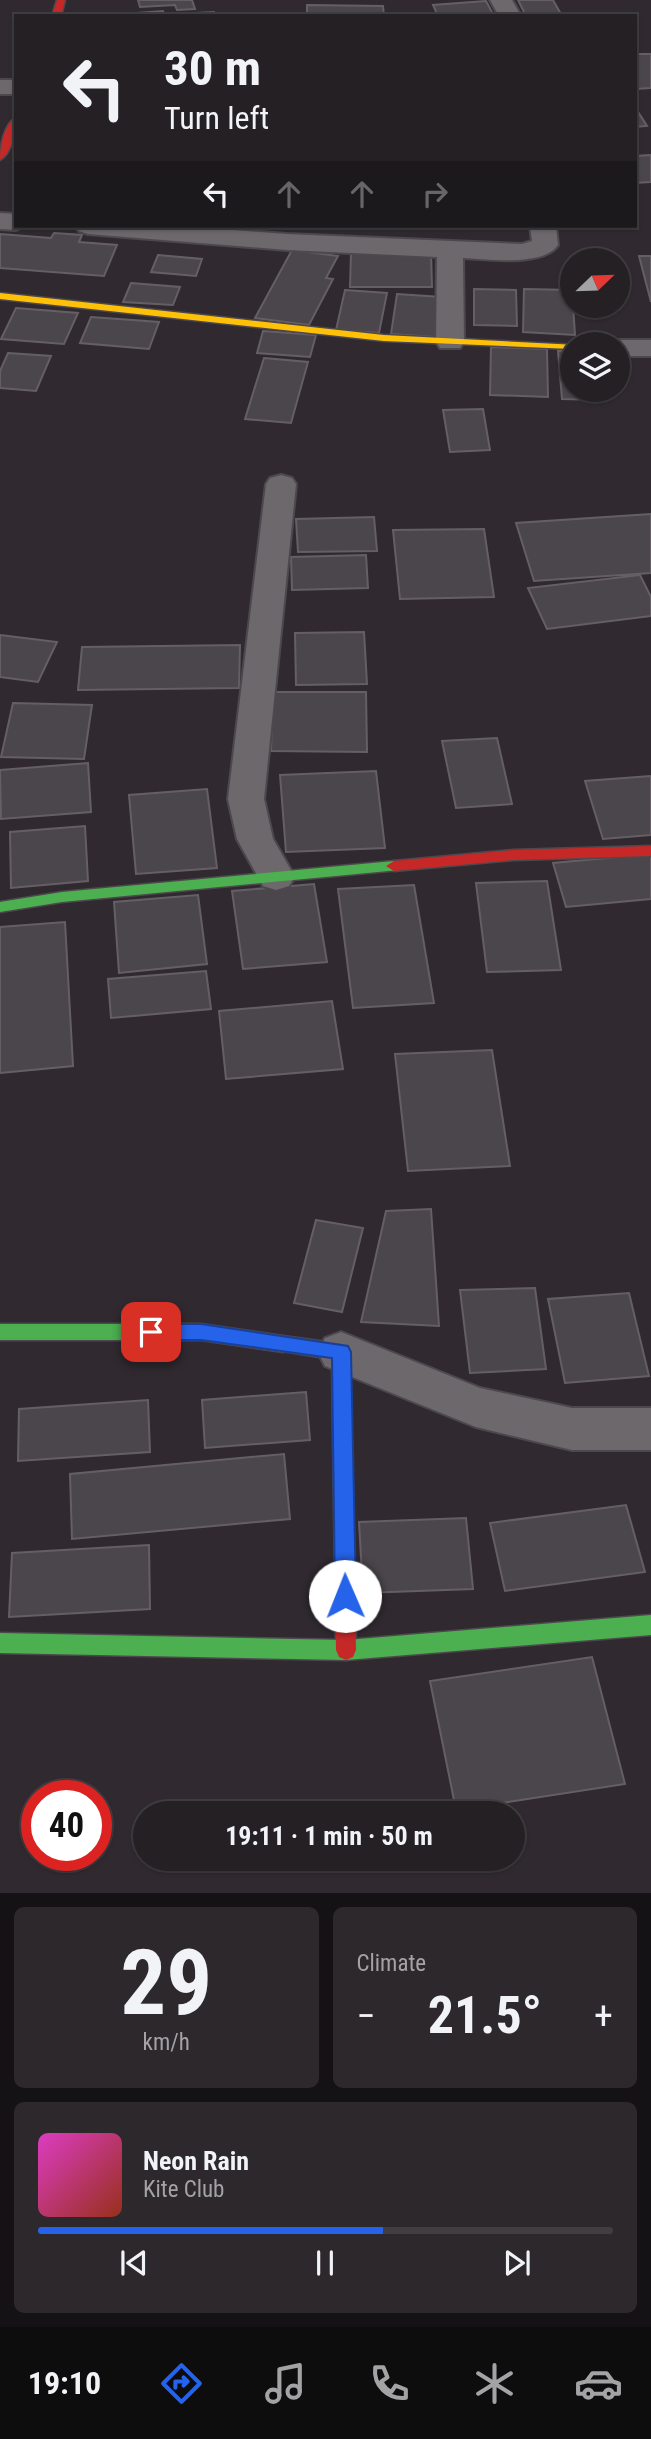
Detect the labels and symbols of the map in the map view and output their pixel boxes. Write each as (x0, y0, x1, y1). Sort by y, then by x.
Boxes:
north arrow (560, 248, 630, 318)
pin (121, 1302, 181, 1362)
position arrow (308, 1559, 382, 1633)
speed limit sign: 40 (21, 1780, 112, 1871)

